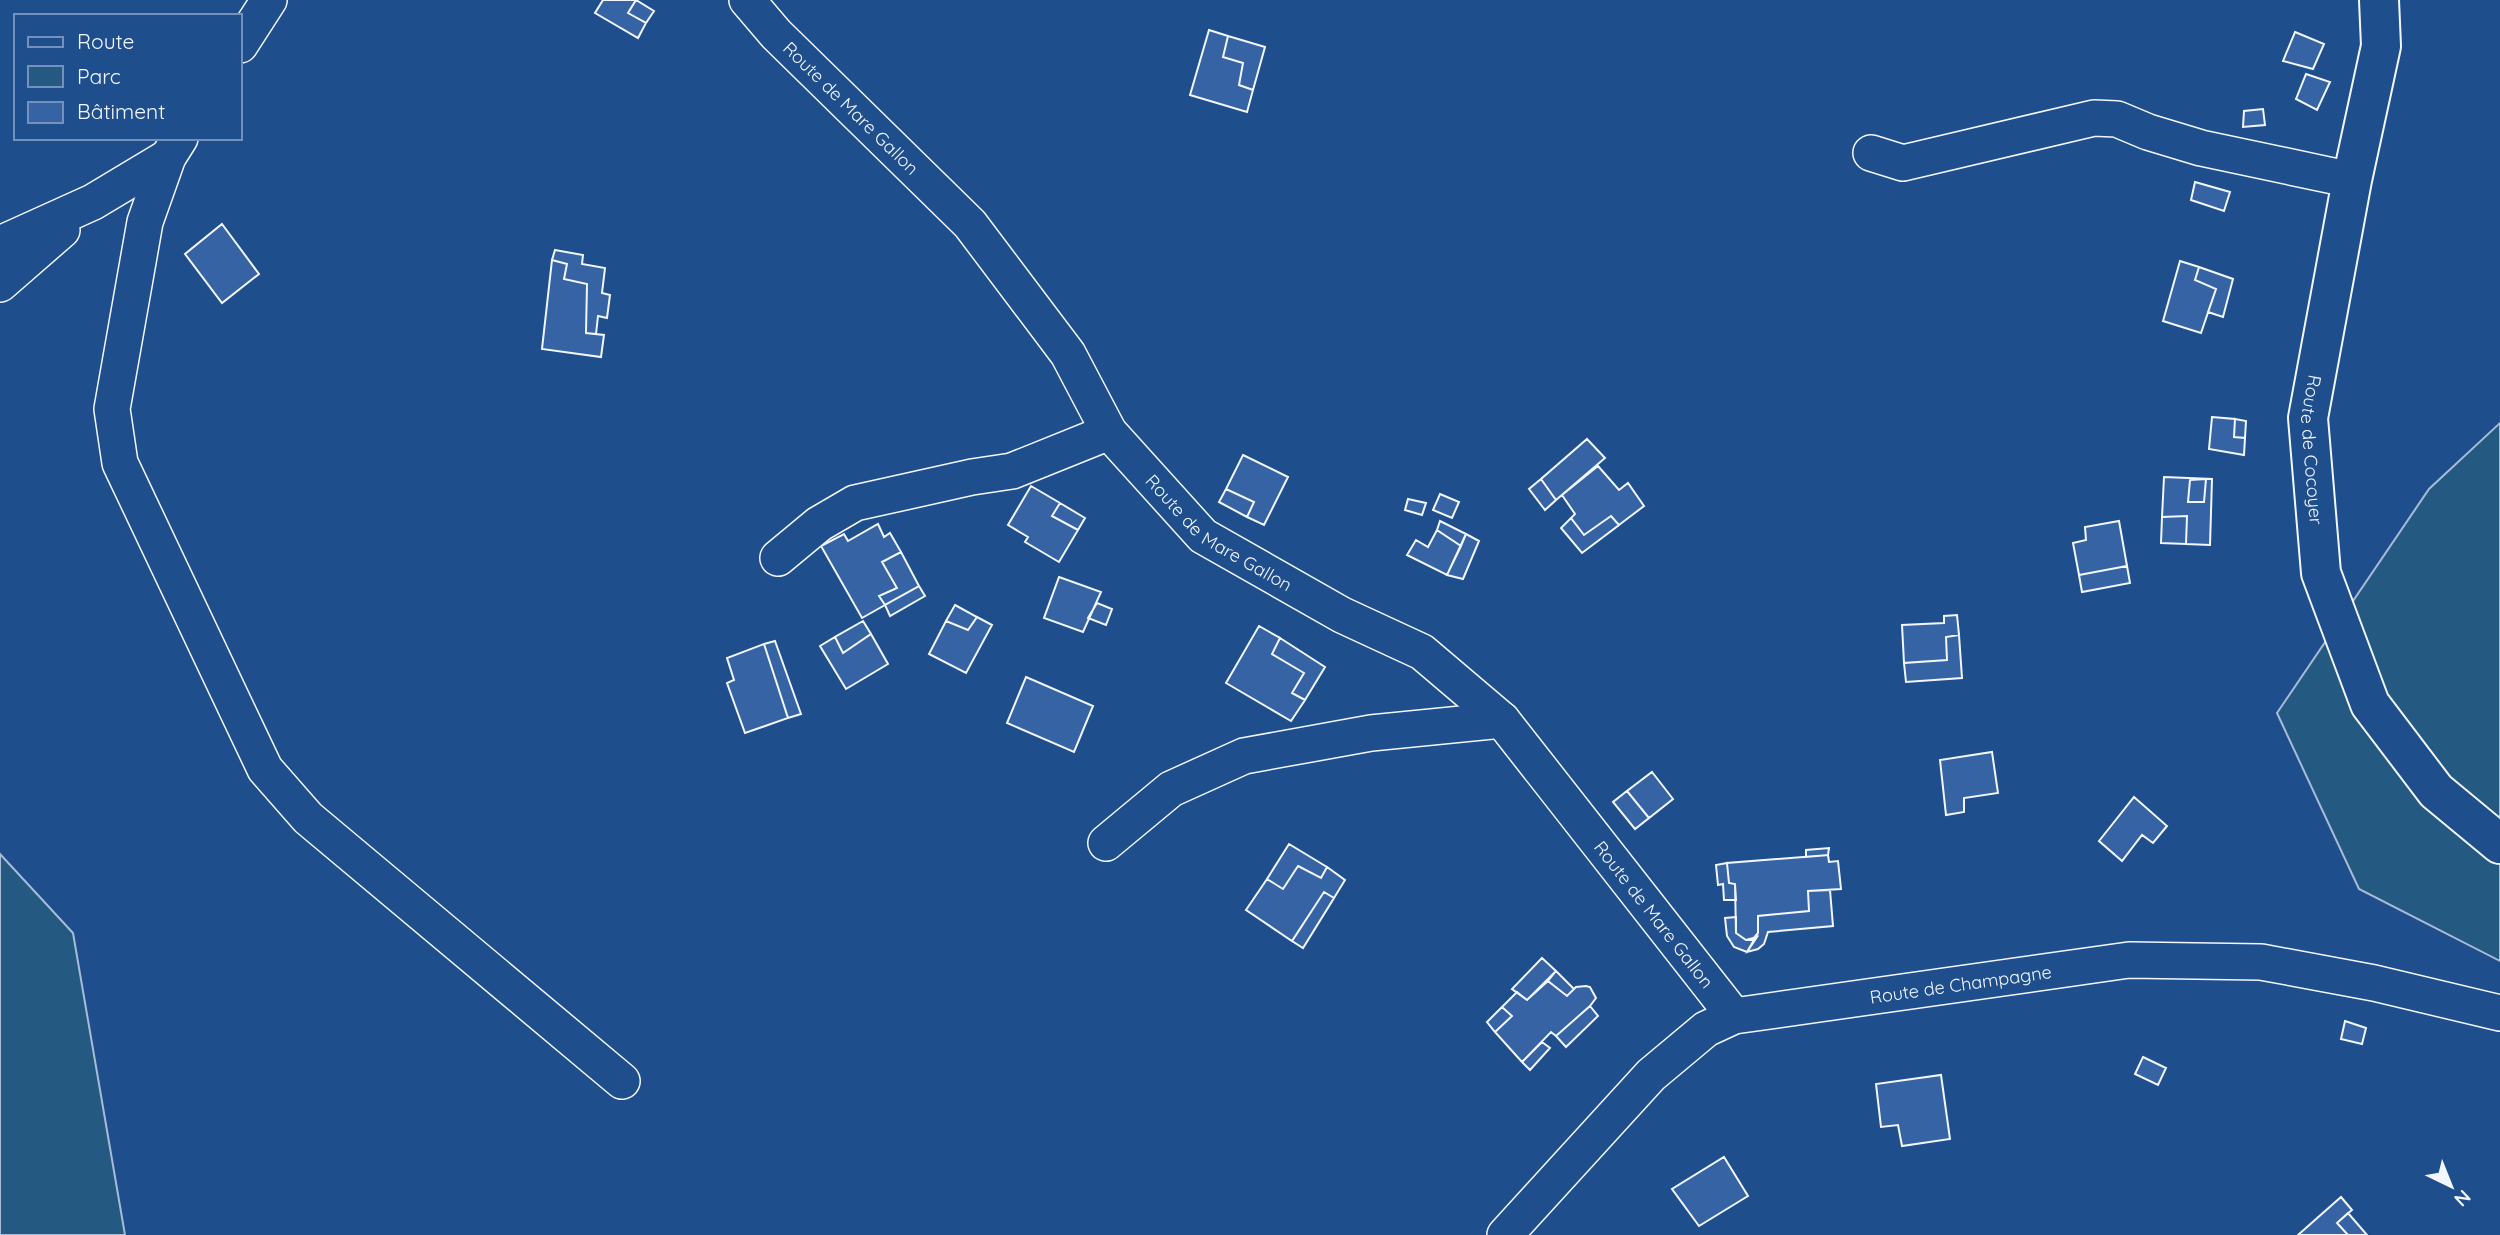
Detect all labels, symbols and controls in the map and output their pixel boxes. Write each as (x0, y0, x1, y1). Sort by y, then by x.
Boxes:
legend (14, 14, 242, 140)
text: Route (77, 28, 134, 54)
street label: Route de Mare Gallon (779, 36, 924, 179)
text: Parc (77, 63, 121, 89)
text: Bâtiment (77, 98, 165, 124)
street label: Route de Cocoyer (2296, 373, 2328, 526)
street label: Route de Mare Gallon (1141, 469, 1297, 596)
street label: Route de Mare Gallon (1589, 836, 1719, 992)
street label: Route de Champagne (1868, 960, 2053, 1008)
north arrow (2416, 1151, 2486, 1221)
text: N (2449, 1185, 2476, 1212)

